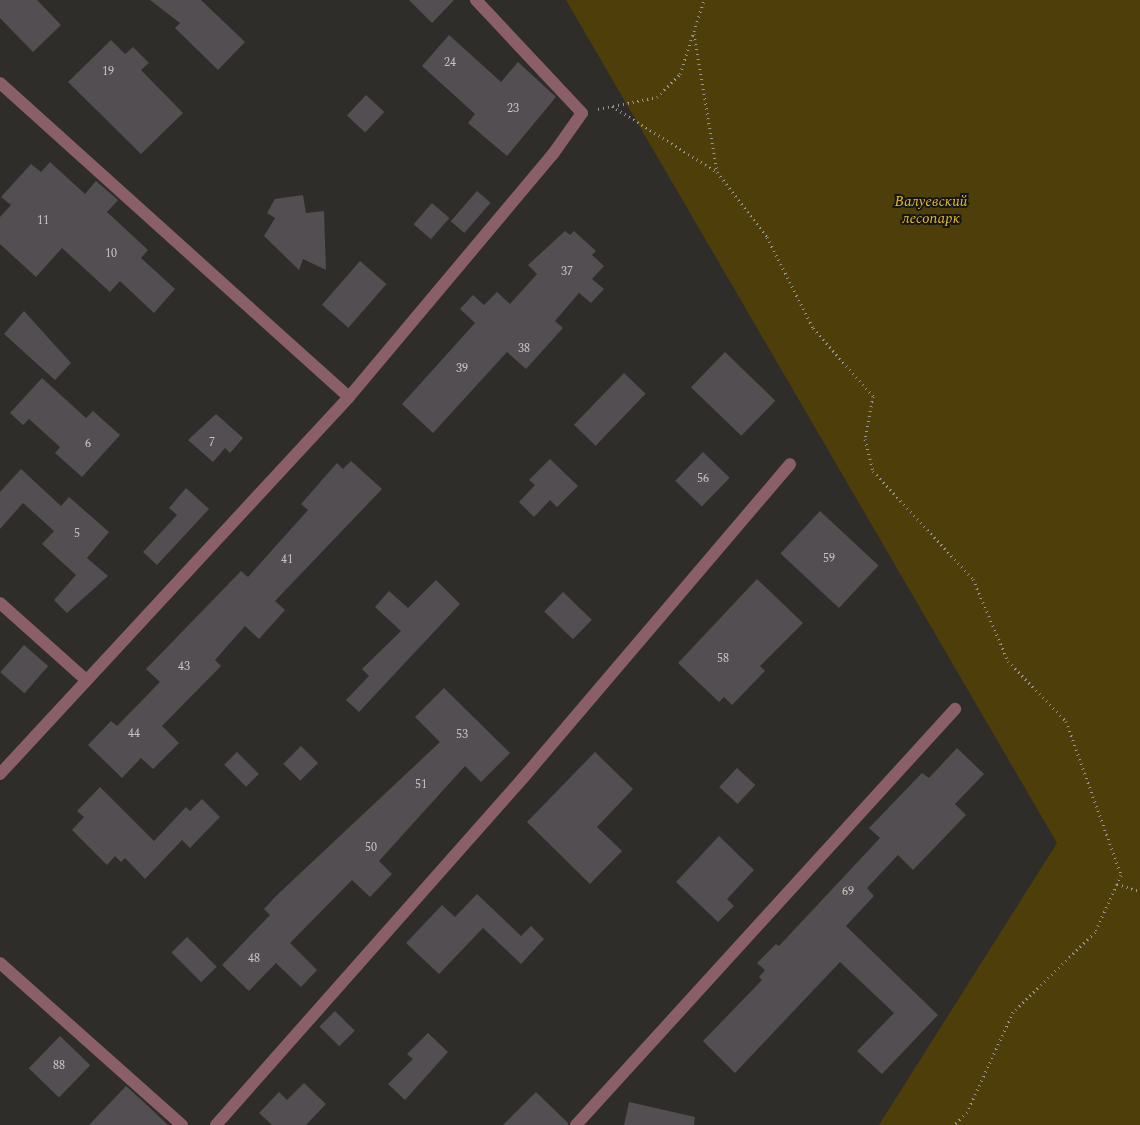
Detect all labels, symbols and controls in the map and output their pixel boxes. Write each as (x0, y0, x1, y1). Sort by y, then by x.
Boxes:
house number: 24 (444, 56, 456, 70)
house number: 19 (102, 65, 114, 79)
house number: 23 (507, 102, 519, 116)
park label: Валуевский лесопарк (895, 192, 967, 227)
house number: 11 (37, 214, 49, 228)
house number: 10 (105, 247, 117, 261)
house number: 37 (561, 265, 573, 279)
house number: 38 (518, 342, 530, 356)
house number: 39 (456, 362, 468, 376)
house number: 7 (209, 436, 215, 450)
house number: 6 (85, 437, 91, 451)
house number: 56 (697, 472, 709, 486)
house number: 5 (74, 527, 80, 541)
house number: 59 (823, 552, 835, 566)
house number: 41 (281, 553, 293, 567)
house number: 58 (717, 652, 729, 666)
house number: 43 (178, 660, 190, 674)
house number: 44 (128, 727, 140, 741)
house number: 53 (456, 728, 468, 742)
house number: 51 (415, 778, 427, 792)
house number: 50 (365, 841, 377, 855)
house number: 69 (842, 885, 854, 899)
house number: 48 (248, 952, 260, 966)
house number: 88 (53, 1059, 65, 1073)

